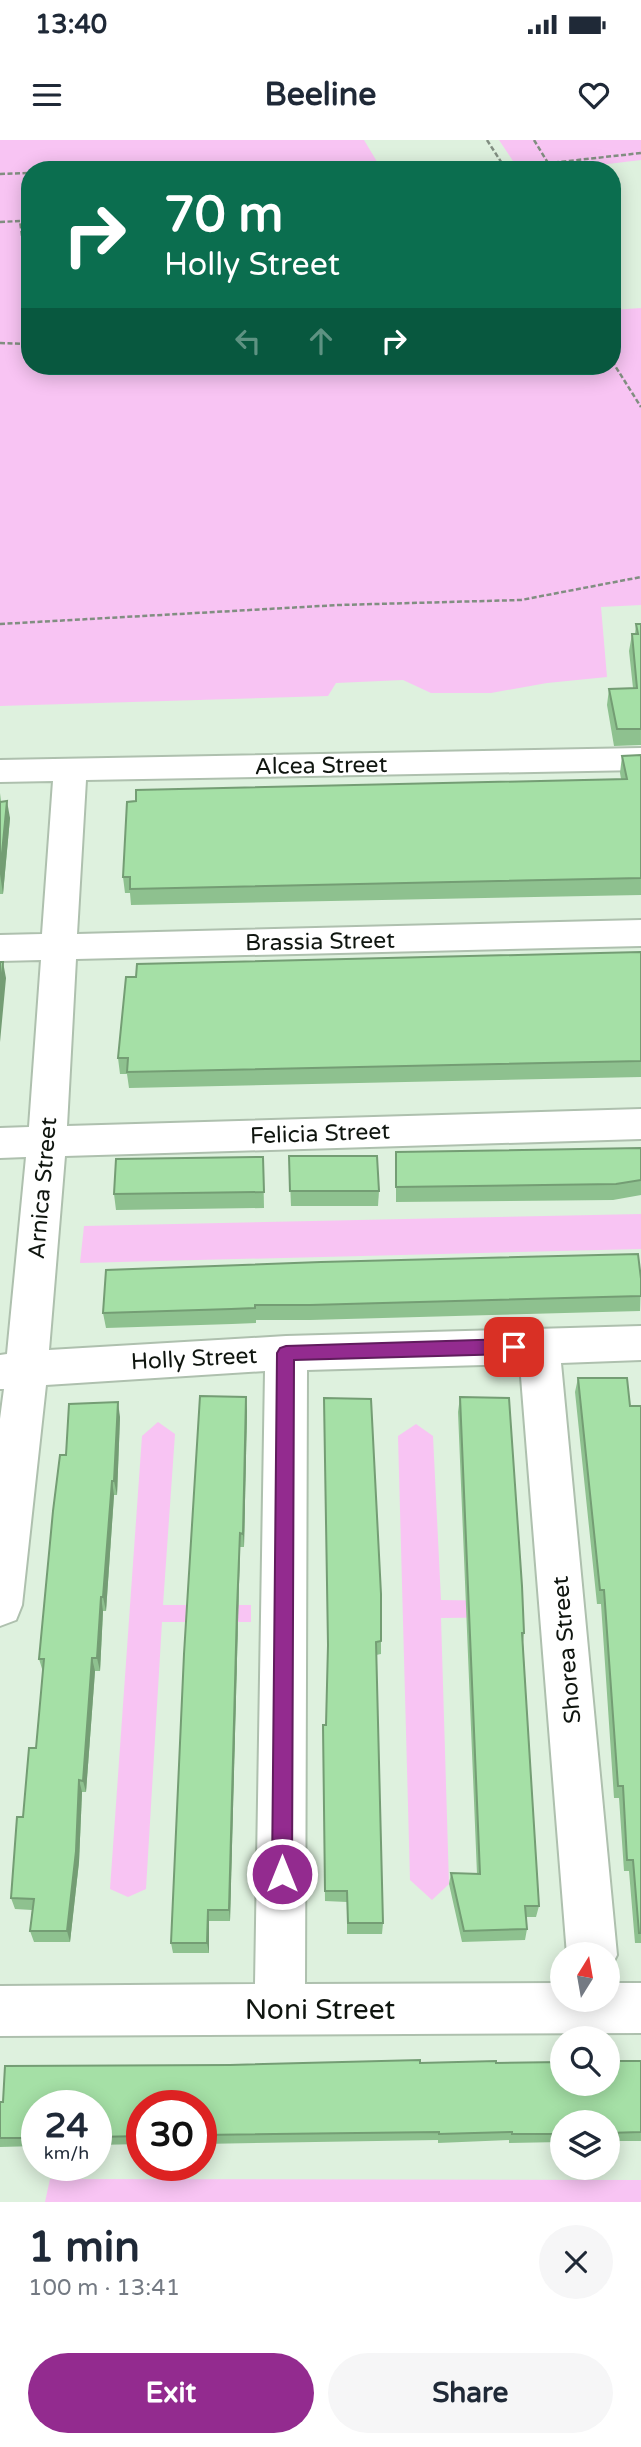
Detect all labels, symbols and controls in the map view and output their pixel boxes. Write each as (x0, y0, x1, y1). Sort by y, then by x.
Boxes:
text: 13:40 (35, 9, 107, 40)
icon: menu (28, 76, 66, 114)
text: Beeline (265, 76, 376, 114)
icon: heart (575, 76, 613, 114)
text: 70 m (164, 186, 283, 245)
icon: right (49, 189, 140, 280)
text: Holly Street (164, 246, 340, 284)
icon: left (229, 322, 267, 360)
icon: ahead (302, 322, 340, 360)
icon: right (375, 322, 413, 360)
street label: Alcea Street (254, 751, 388, 781)
street label: Brassia Street (245, 927, 395, 957)
street label: Arnica Street (23, 1116, 63, 1260)
street label: Felicia Street (250, 1118, 391, 1150)
pin (484, 1317, 544, 1377)
icon: arrive (495, 1328, 533, 1366)
street label: Holly Street (130, 1342, 258, 1376)
street label: Shorea Street (547, 1575, 587, 1725)
position arrow (245, 1837, 319, 1911)
north arrow (550, 1942, 620, 2012)
map controls (550, 1942, 620, 2180)
street label: Noni Street (245, 1993, 396, 2027)
button: search (550, 2026, 620, 2096)
speed limit sign: 30 (126, 2090, 217, 2181)
text: 24 (45, 2105, 88, 2147)
button: layers (550, 2110, 620, 2180)
text: km/h (44, 2142, 89, 2164)
text: 1 min (28, 2222, 140, 2273)
button: close (539, 2225, 613, 2299)
text: 100 m · 13:41 (28, 2274, 180, 2302)
button: Exit (28, 2353, 314, 2433)
button: Share (328, 2353, 613, 2433)

